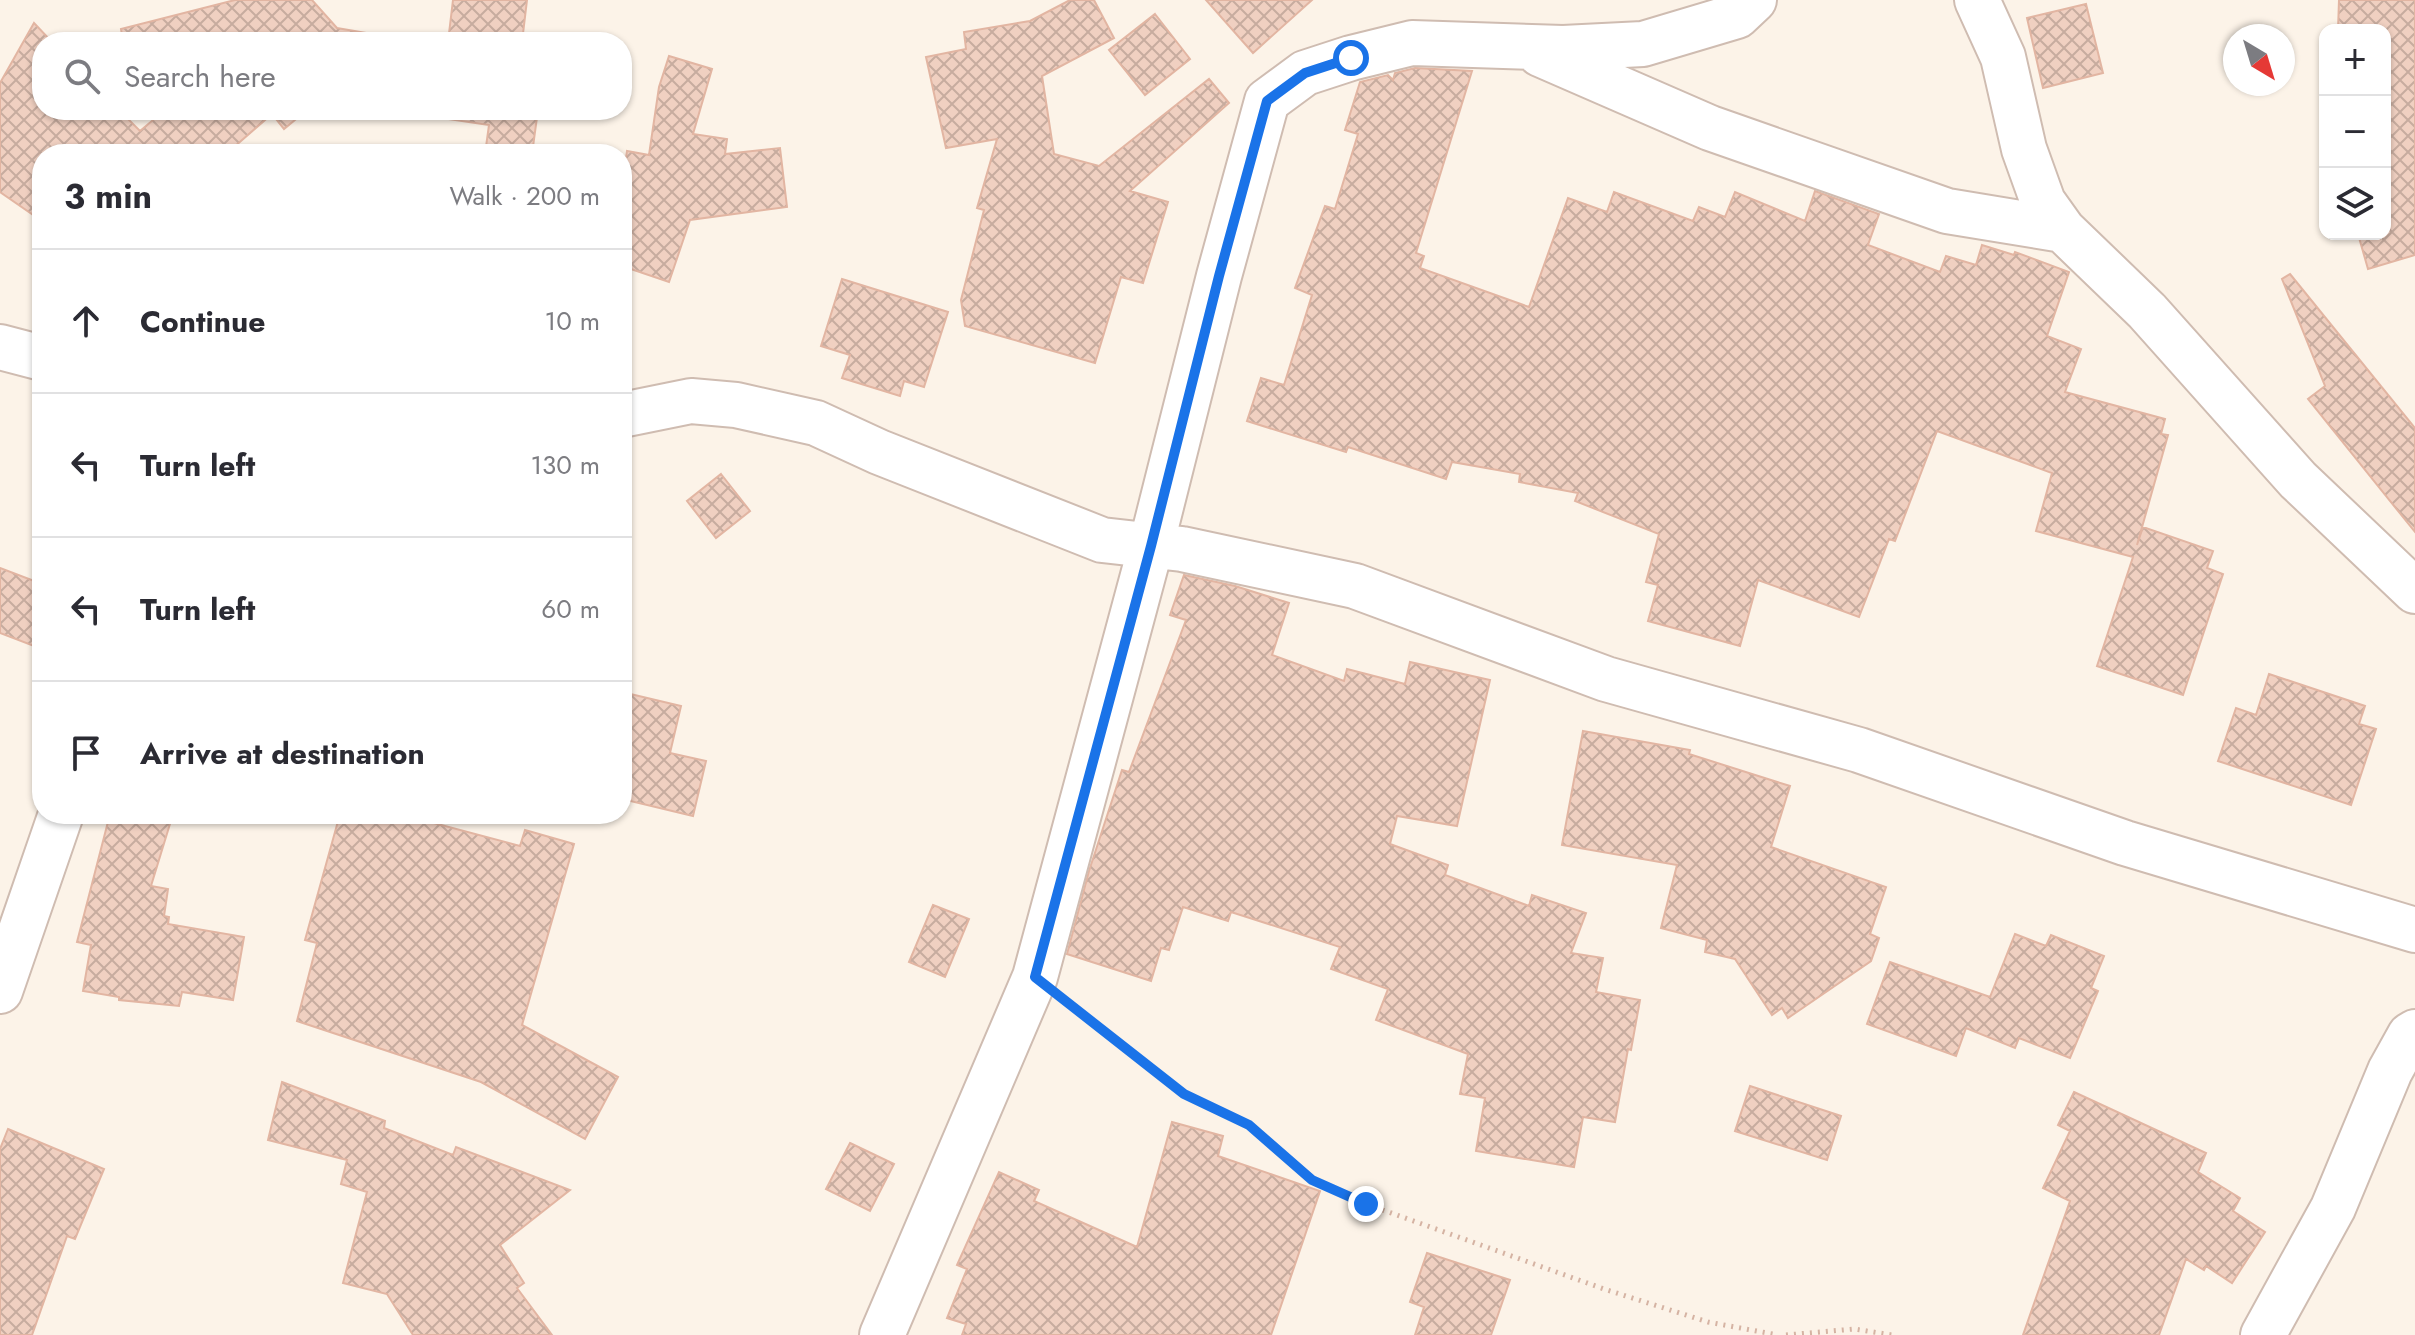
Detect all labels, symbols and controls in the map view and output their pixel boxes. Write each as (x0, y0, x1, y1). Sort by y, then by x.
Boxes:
north arrow (2223, 24, 2295, 96)
map controls (2319, 24, 2391, 240)
button: + (2319, 24, 2391, 96)
search box (32, 32, 632, 120)
route start (1333, 40, 1369, 76)
icon: search (60, 54, 104, 98)
text: Search here (124, 55, 276, 98)
button: − (2319, 96, 2391, 168)
button: layers (2319, 168, 2391, 240)
text: 3 min (64, 172, 152, 221)
text: Walk · 200 m (449, 177, 600, 215)
icon: ahead (64, 299, 108, 343)
text: Continue (140, 300, 266, 343)
text: 10 m (545, 302, 600, 340)
icon: left (64, 443, 108, 487)
text: Turn left (140, 444, 255, 487)
text: 130 m (530, 446, 600, 484)
icon: left (64, 587, 108, 631)
text: Turn left (140, 588, 255, 631)
text: 60 m (541, 590, 600, 628)
icon: arrive (64, 731, 108, 775)
text: Arrive at destination (140, 732, 425, 775)
route end (1348, 1186, 1384, 1222)

